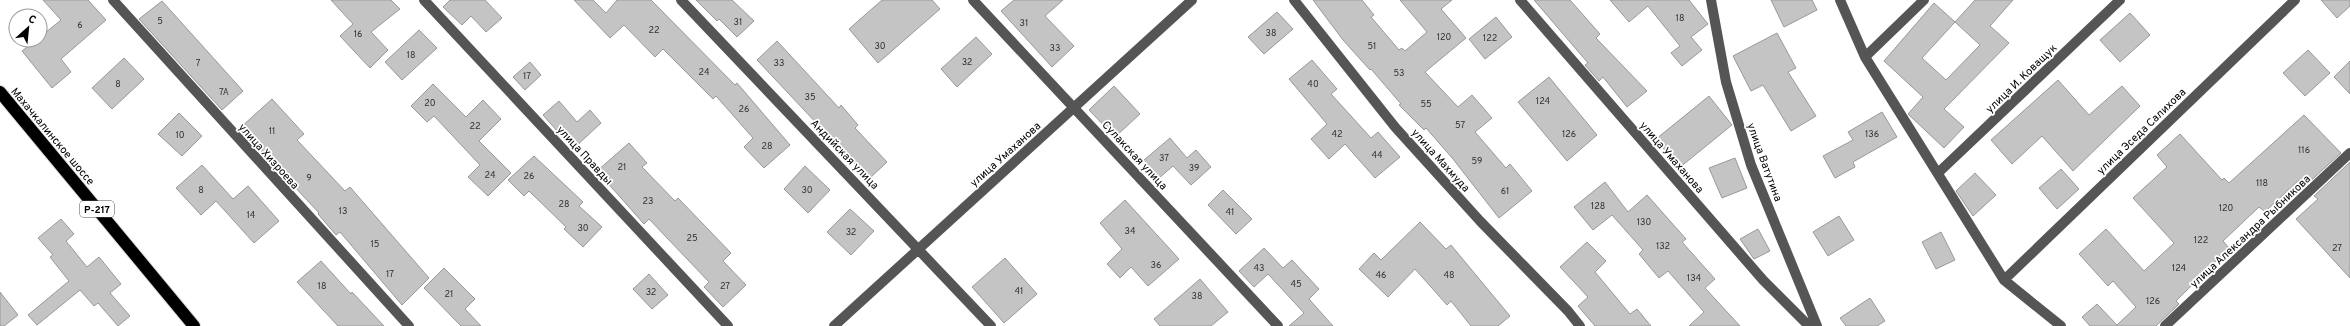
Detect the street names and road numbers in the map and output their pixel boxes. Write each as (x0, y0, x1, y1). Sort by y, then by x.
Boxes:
street label: улица И. Коващук (1983, 41, 2060, 116)
street label: Махачкалинское шоссе (7, 85, 97, 188)
street label: улица Эседа Салихова (2094, 85, 2189, 178)
street label: Андийская улица (807, 117, 882, 193)
street label: Сулакская улица (1099, 118, 1170, 193)
street label: улица Умаханова (967, 119, 1044, 190)
street label: улица Умаханова (1636, 119, 1706, 197)
street label: улица Хизроева (235, 121, 302, 193)
street label: улица Ватутина (1743, 121, 1785, 204)
street label: улица Правды (553, 123, 615, 188)
street label: улица Махмуда (1408, 126, 1473, 195)
street label: улица Александра Рыбникова (2188, 172, 2314, 291)
road number: Р-217 (80, 201, 114, 217)

